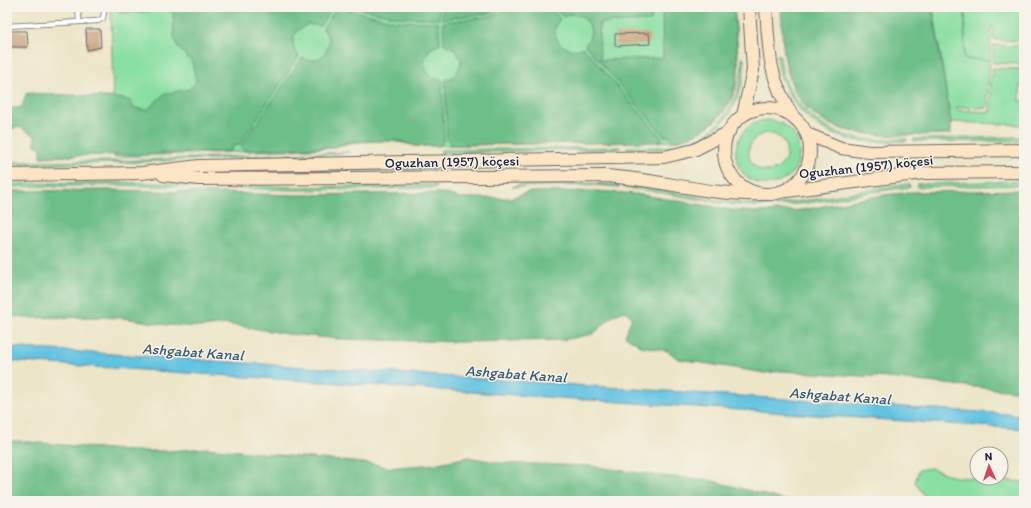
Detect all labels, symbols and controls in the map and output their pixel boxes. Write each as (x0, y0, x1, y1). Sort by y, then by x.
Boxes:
street label: Oguzhan (1957) köçesi (385, 152, 519, 172)
street label: Oguzhan (1957) köçesi (798, 152, 934, 182)
water label: Ashgabat Kanal (142, 339, 246, 365)
water label: Ashgabat Kanal (465, 361, 569, 387)
water label: Ashgabat Kanal (789, 383, 893, 409)
north arrow (969, 446, 1009, 486)
text: N (984, 450, 993, 463)

